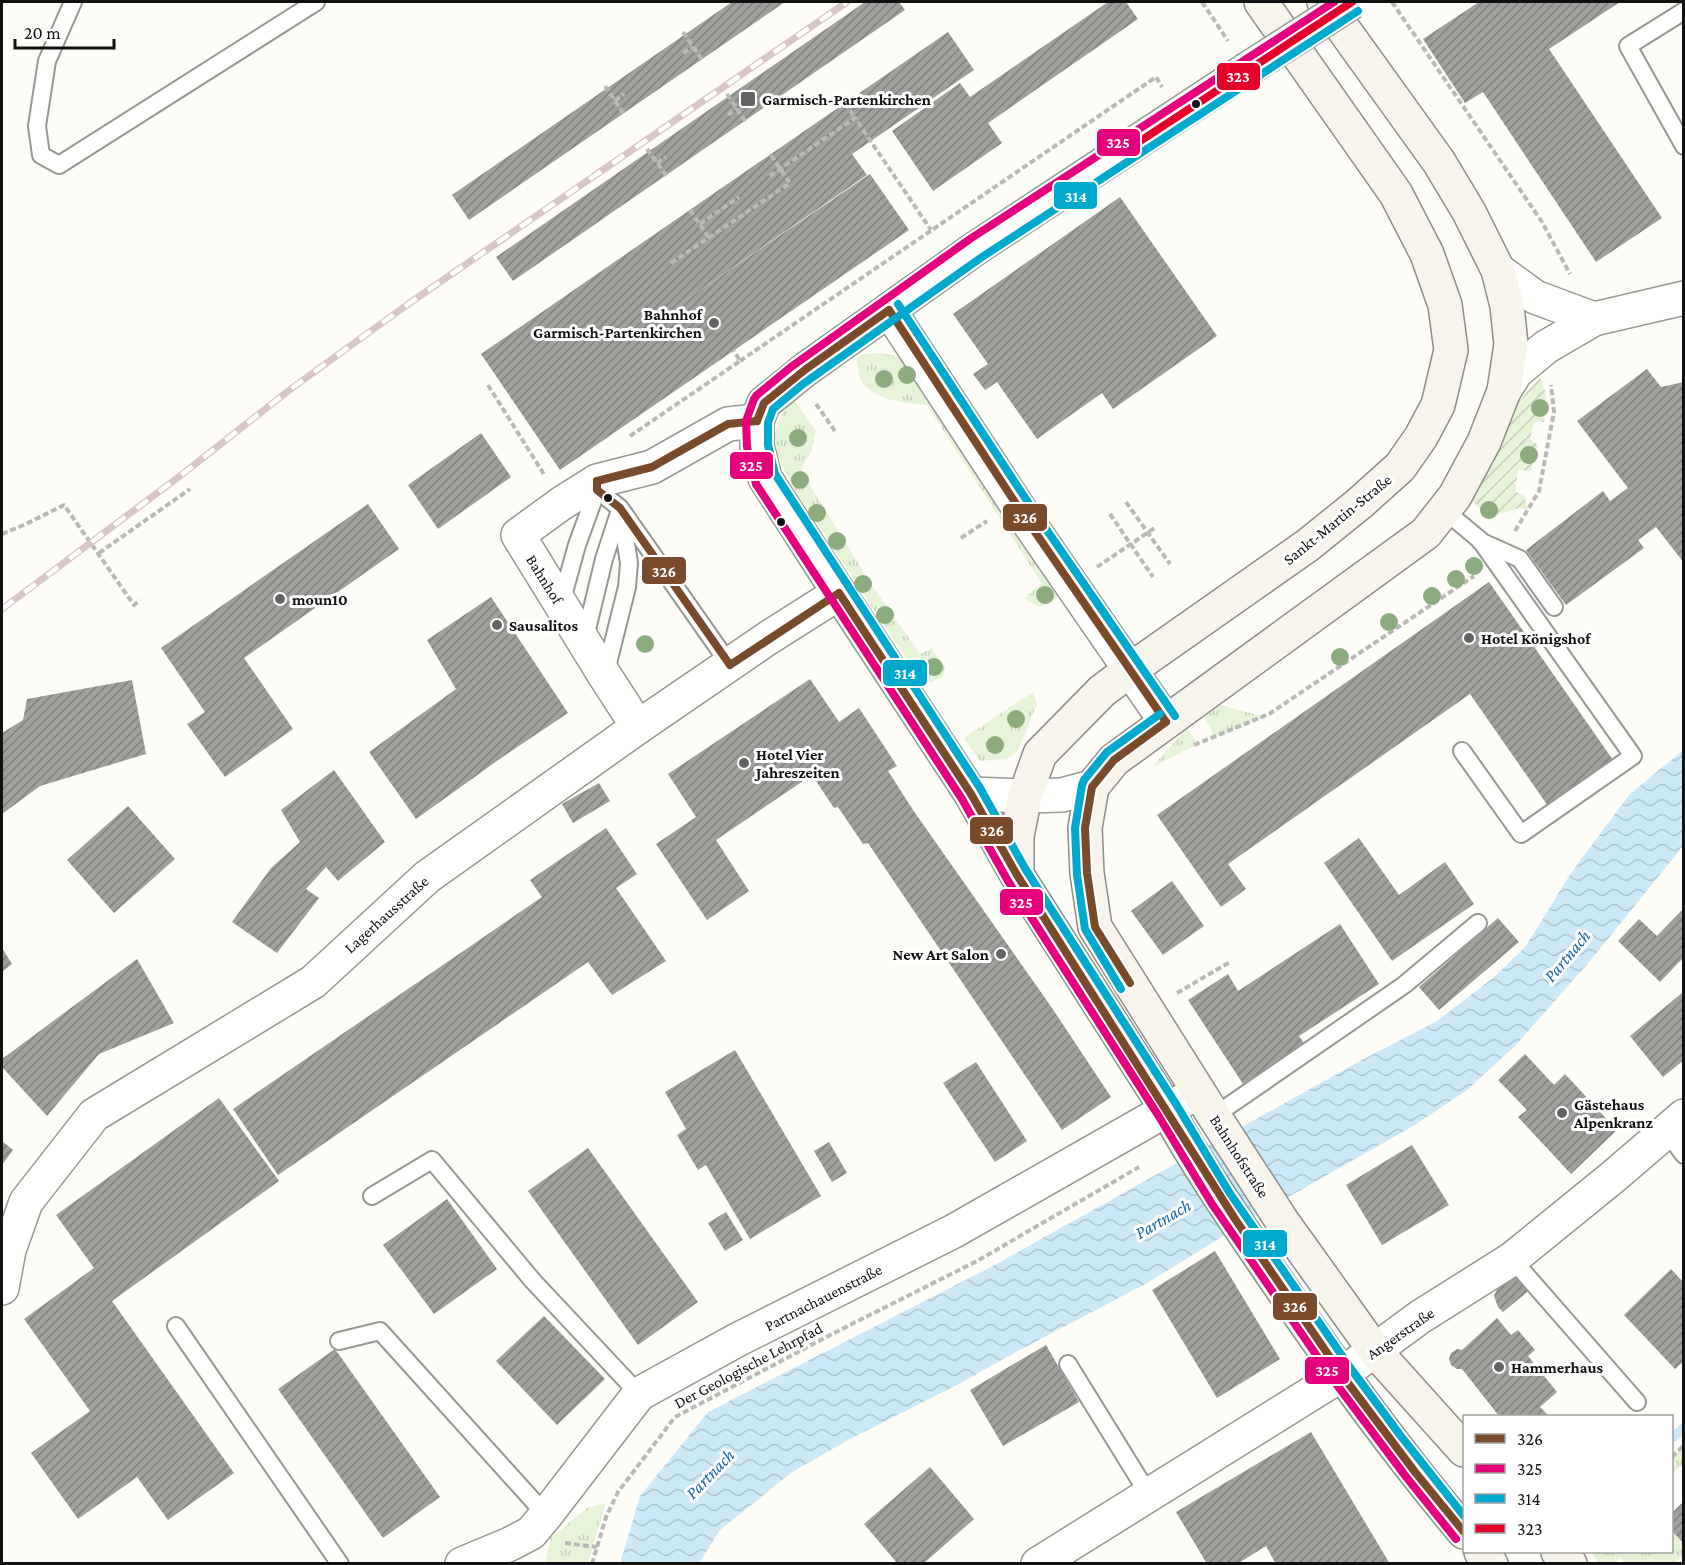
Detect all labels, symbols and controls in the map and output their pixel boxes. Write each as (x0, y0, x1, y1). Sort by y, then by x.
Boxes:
scale bar (15, 12, 114, 50)
text: 20 m (24, 23, 61, 43)
line badge: 323 (1216, 62, 1261, 91)
text: 323 (1226, 68, 1250, 85)
marker: Garmisch-Partenkirchen (739, 90, 757, 108)
place label: Garmisch-Partenkirchen (762, 91, 931, 108)
unlabelled marker (1190, 98, 1202, 110)
line badge: 325 (1096, 128, 1141, 157)
text: 325 (1106, 134, 1130, 151)
line badge: 314 (1053, 181, 1098, 210)
text: 314 (1065, 188, 1088, 205)
place label: Bahnhof Garmisch-Partenkirchen (533, 306, 704, 341)
marker: Bahnhof Garmisch-Partenkirchen (707, 316, 721, 330)
line badge: 325 (729, 451, 774, 480)
text: 325 (739, 457, 763, 474)
street label: Sankt-Martin-Straße (1280, 471, 1395, 568)
unlabelled marker (602, 492, 614, 504)
line badge: 326 (1002, 503, 1048, 532)
text: 326 (1013, 509, 1037, 526)
unlabelled marker (775, 516, 787, 528)
street label: Bahnhof (523, 552, 567, 608)
line badge: 326 (641, 556, 687, 585)
text: 326 (652, 563, 676, 580)
place label: moun10 (292, 591, 348, 608)
marker: moun10 (273, 592, 287, 606)
place label: Sausalitos (509, 617, 578, 634)
marker: Sausalitos (490, 618, 504, 632)
place label: Hotel Königshof (1481, 630, 1592, 647)
marker: Hotel Königshof (1462, 631, 1476, 645)
line badge: 314 (882, 659, 928, 687)
text: 314 (894, 665, 917, 682)
place label: Hotel Vier Jahreszeiten (754, 746, 840, 781)
marker: Hotel Vier Jahreszeiten (737, 756, 751, 770)
line badge: 326 (969, 816, 1014, 845)
text: 326 (980, 822, 1004, 839)
street label: Lagerhausstraße (341, 872, 432, 957)
line badge: 325 (999, 888, 1044, 916)
text: 325 (1009, 894, 1033, 911)
water label: Partnach (1540, 926, 1595, 986)
place label: New Art Salon (892, 946, 989, 963)
marker: New Art Salon (994, 947, 1008, 961)
place label: Gästehaus Alpenkranz (1573, 1096, 1653, 1131)
marker: Gästehaus Alpenkranz (1555, 1106, 1569, 1120)
street label: Bahnhofstraße (1207, 1112, 1273, 1201)
water label: Partnach (1131, 1195, 1195, 1243)
line badge: 314 (1242, 1229, 1288, 1258)
text: 314 (1254, 1236, 1277, 1253)
street label: Partnachauenstraße (762, 1261, 885, 1334)
line badge: 326 (1272, 1292, 1318, 1321)
text: 326 (1283, 1298, 1307, 1315)
street label: Angerstraße (1363, 1304, 1438, 1364)
street label: Der Geologische Lehrpfad (671, 1319, 826, 1413)
line badge: 325 (1304, 1356, 1350, 1385)
place label: Hammerhaus (1511, 1359, 1604, 1376)
marker: Hammerhaus (1492, 1360, 1506, 1374)
text: 325 (1315, 1362, 1339, 1379)
legend (1463, 1415, 1673, 1553)
text: 326 (1517, 1429, 1543, 1449)
water label: Partnach (682, 1445, 739, 1503)
text: 325 (1517, 1459, 1543, 1479)
text: 314 (1517, 1489, 1541, 1509)
text: 323 (1517, 1519, 1543, 1539)

